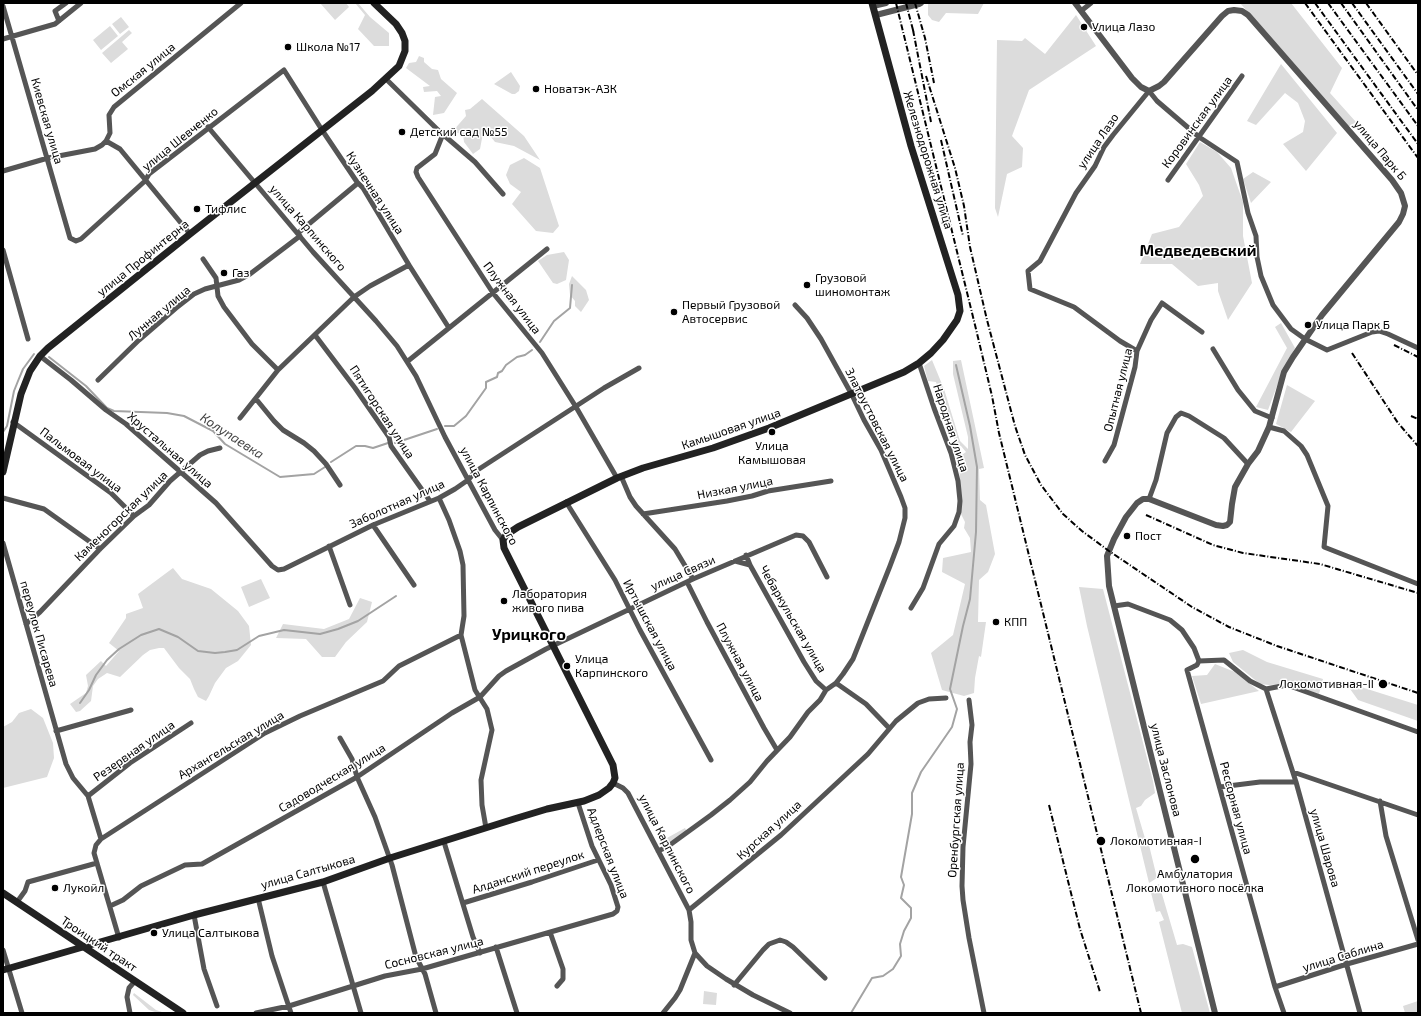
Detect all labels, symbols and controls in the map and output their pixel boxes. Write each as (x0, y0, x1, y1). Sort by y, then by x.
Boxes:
place label: Улица Лазо (1092, 20, 1155, 34)
marker: Улица Лазо (1079, 22, 1089, 32)
street label: Омская улица (108, 40, 178, 100)
place label: Школа №17 (296, 40, 360, 54)
marker: Школа №17 (283, 42, 293, 52)
street label: Коровинская улица (1159, 73, 1235, 171)
street label: Киевская улица (28, 76, 66, 166)
place label: Новатэк-АЗК (544, 82, 617, 96)
marker: Новатэк-АЗК (531, 84, 541, 94)
street label: Железнодорожная улица (900, 89, 956, 231)
street label: улица Шевченко (139, 104, 221, 174)
street label: улица Лазо (1074, 111, 1122, 171)
street label: улица Парк Б (1351, 117, 1409, 183)
place label: Детский сад №55 (410, 125, 507, 139)
marker: Детский сад №55 (397, 127, 407, 137)
street label: Кузнечная улица (343, 149, 407, 237)
street label: улица Карпинского (267, 182, 349, 274)
place label: Тифлис (205, 202, 246, 216)
marker: Тифлис (192, 204, 202, 214)
street label: улица Профинтерна (94, 217, 192, 299)
district label: Медведевский (1140, 241, 1256, 261)
street label: Плужная улица (480, 259, 544, 337)
place label: Газ (232, 266, 249, 280)
marker: Газ (219, 268, 229, 278)
place label: Грузовой шиномонтаж (815, 271, 890, 299)
marker: Грузовой шиномонтаж (802, 280, 812, 290)
street label: Лунная улица (125, 283, 193, 343)
place label: Первый Грузовой Автосервис (682, 298, 780, 326)
marker: Первый Грузовой Автосервис (669, 307, 679, 317)
place label: Улица Парк Б (1316, 318, 1390, 332)
marker: Улица Парк Б (1303, 320, 1313, 330)
street label: Опытная улица (1101, 347, 1135, 433)
street label: Пятигорская улица (346, 363, 418, 461)
street label: Златоустовская улица (842, 366, 912, 484)
street label: Народная улица (930, 382, 972, 474)
street label: Камышовая улица (680, 405, 782, 453)
street label: Хрустальная улица (124, 409, 216, 491)
water label: Колупаевка (197, 410, 267, 462)
street label: Пальмовая улица (37, 424, 125, 496)
marker: Улица Камышовая (767, 427, 777, 437)
place label: Улица Камышовая (738, 439, 806, 467)
street label: улица Карпинского (457, 444, 521, 548)
street label: Каменогорская улица (71, 468, 171, 564)
street label: Низкая улица (696, 474, 774, 502)
street label: Заболотная улица (347, 477, 447, 531)
place label: Пост (1135, 529, 1162, 543)
marker: Пост (1122, 531, 1132, 541)
street label: улица Связи (648, 552, 718, 594)
street label: Чебаркульская улица (756, 563, 830, 675)
street label: Иртышская улица (620, 577, 680, 673)
street label: переулок Писарева (17, 579, 61, 689)
place label: Лаборатория живого пива (512, 587, 587, 615)
marker: Лаборатория живого пива (499, 596, 509, 606)
place label: КПП (1004, 615, 1027, 629)
marker: КПП (991, 617, 1001, 627)
street label: Плужная улица (713, 620, 767, 704)
district label: Урицкого (492, 625, 566, 645)
place label: Улица Карпинского (575, 652, 648, 680)
marker: Улица Карпинского (562, 661, 572, 671)
place label: Локомотивная-II (1279, 677, 1374, 691)
marker: Локомотивная-II (1377, 678, 1389, 690)
street label: Архангельская улица (175, 708, 287, 782)
street label: Резервная улица (91, 718, 177, 784)
street label: улица Заслонова (1147, 722, 1185, 818)
street label: Садоводческая улица (276, 740, 388, 816)
street label: Рессорная улица (1217, 760, 1255, 856)
street label: Оренбургская улица (945, 762, 967, 878)
street label: улица Карпинского (636, 792, 698, 896)
street label: Курская улица (734, 797, 804, 863)
street label: Адлерская улица (584, 805, 632, 901)
street label: улица Шарова (1307, 807, 1343, 889)
place label: Локомотивная-I (1110, 834, 1202, 848)
marker: Локомотивная-I (1095, 835, 1107, 847)
street label: Алданский переулок (470, 847, 586, 897)
street label: улица Салтыкова (259, 852, 357, 892)
marker: Амбулатория Локомотивного посёлка (1189, 853, 1201, 865)
place label: Амбулатория Локомотивного посёлка (1126, 867, 1264, 895)
place label: Лукойл (63, 881, 104, 895)
marker: Лукойл (50, 883, 60, 893)
street label: Троицкий тракт (58, 913, 140, 975)
place label: Улица Салтыкова (162, 926, 259, 940)
marker: Улица Салтыкова (149, 928, 159, 938)
street label: Сосновская улица (383, 934, 485, 972)
street label: улица Саблина (1301, 937, 1385, 975)

